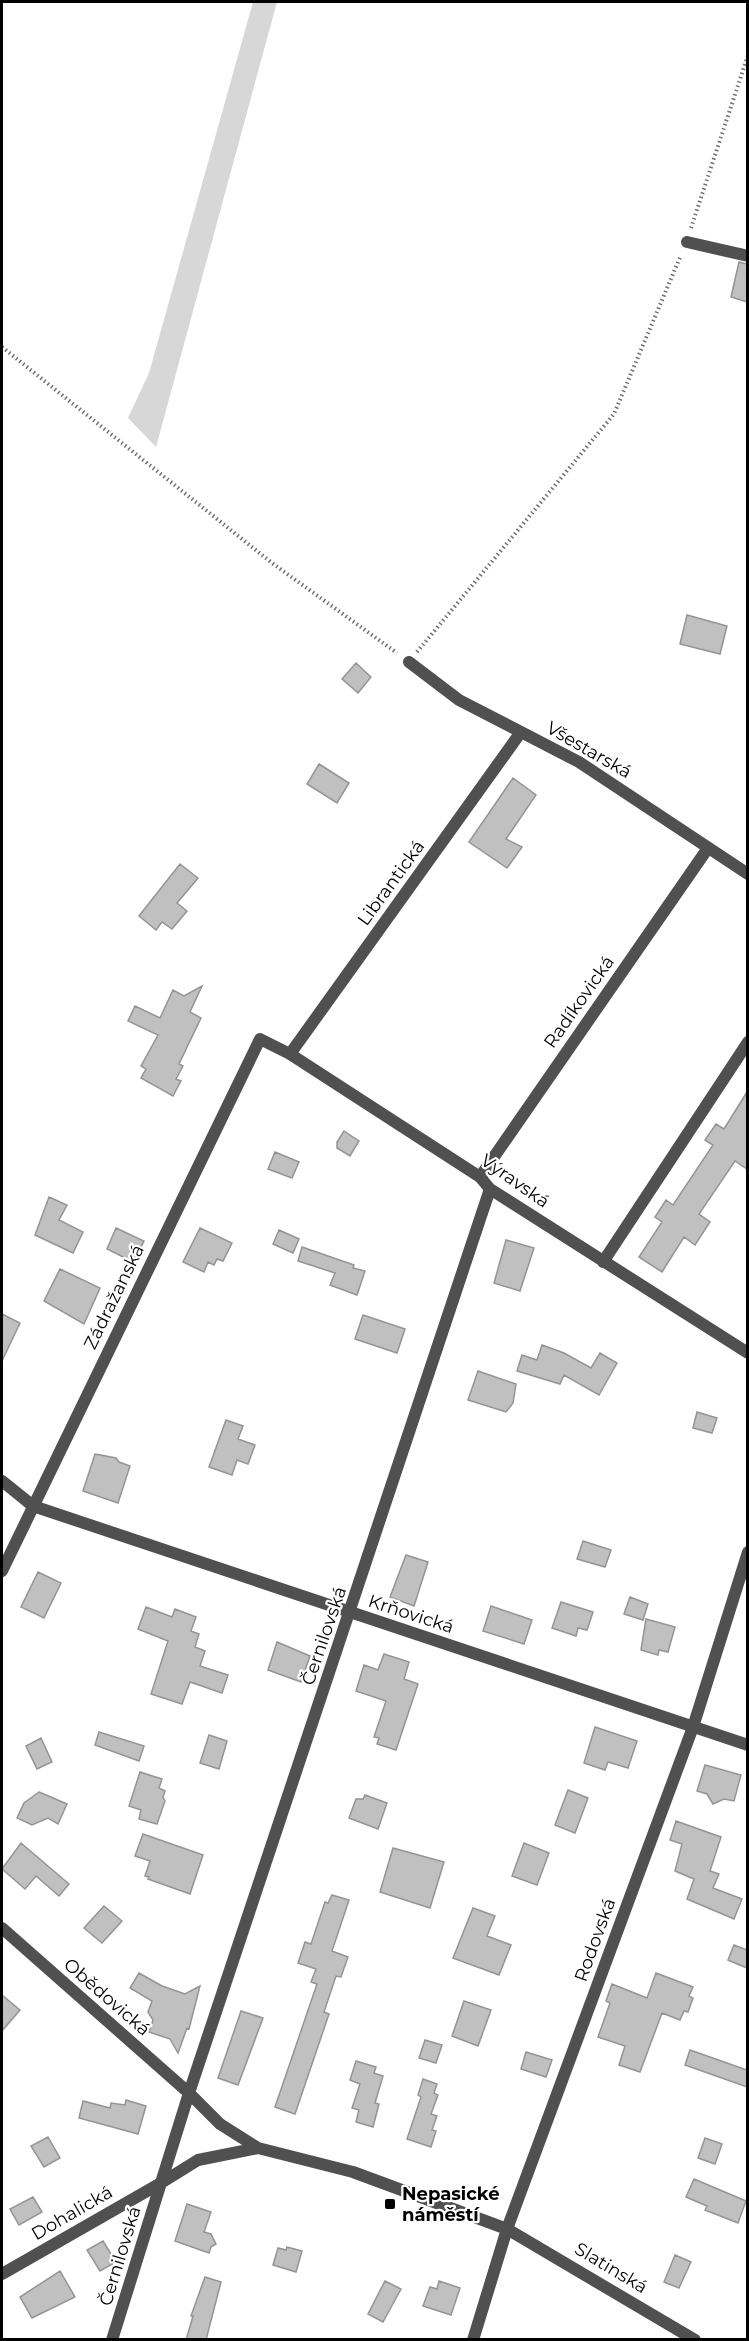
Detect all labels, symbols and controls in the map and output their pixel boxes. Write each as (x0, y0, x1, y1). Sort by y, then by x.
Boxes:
street label: Všestarská (542, 717, 636, 783)
street label: Librantická (353, 836, 429, 930)
street label: Radíkovická (539, 952, 619, 1052)
street label: Výravská (476, 1149, 554, 1213)
street label: Zádražanská (79, 1241, 149, 1353)
street label: Černilovská (297, 1584, 351, 1688)
street label: Krňovická (365, 1590, 457, 1638)
street label: Rodovská (570, 1895, 620, 1985)
street label: Obědovická (59, 1954, 155, 2040)
street label: Dohalická (28, 2181, 116, 2245)
place label: Nepasické náměstí (402, 2183, 500, 2226)
marker: Nepasické náměstí (383, 2197, 397, 2211)
street label: Černilovská (94, 2204, 146, 2308)
street label: Slatinská (571, 2238, 651, 2298)

